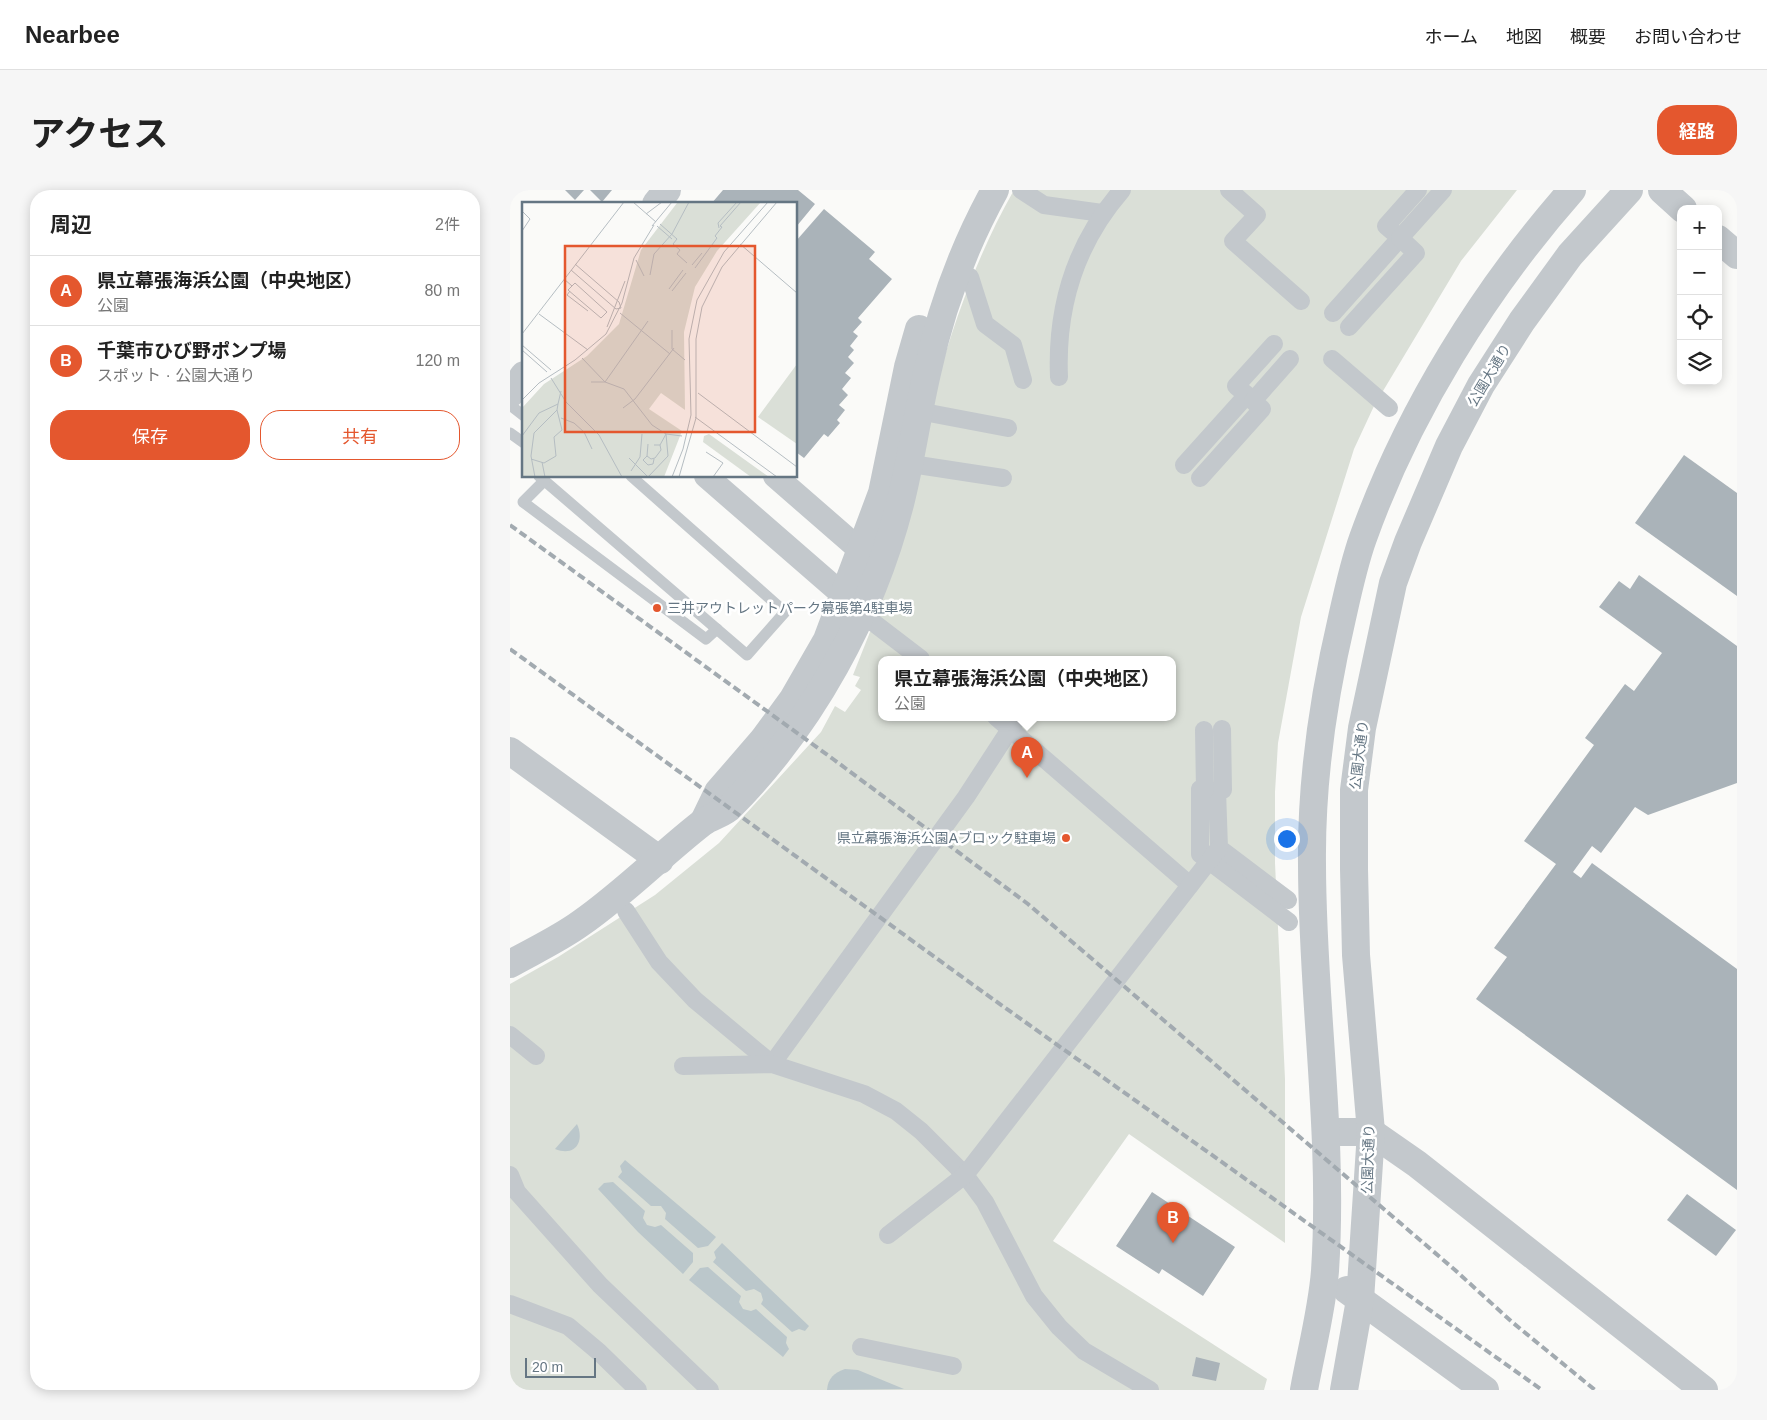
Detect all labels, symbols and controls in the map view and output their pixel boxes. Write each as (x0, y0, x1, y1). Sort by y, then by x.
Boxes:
text: Nearbee (25, 21, 120, 48)
text: ホーム (1425, 27, 1478, 47)
text: 地図 (1506, 27, 1542, 47)
text: 概要 (1570, 27, 1606, 47)
text: お問い合わせ (1634, 27, 1742, 47)
button: 経路 (1657, 105, 1737, 155)
text: アクセス (30, 114, 168, 153)
inset map (522, 202, 798, 478)
map controls (1677, 205, 1722, 385)
button: + (1677, 205, 1722, 250)
text: 周辺 (50, 213, 92, 236)
text: 2件 (435, 216, 460, 233)
button: − (1677, 250, 1722, 295)
text: 県立幕張海浜公園（中央地区） (97, 270, 363, 291)
text: A (60, 282, 72, 299)
text: 80 m (424, 282, 460, 299)
button: locate (1677, 295, 1722, 340)
text: 公園 (97, 297, 129, 314)
text: 千葉市ひび野ポンプ場 (97, 340, 286, 361)
button: layers (1677, 340, 1722, 385)
street label: 公園大通り (1464, 341, 1514, 409)
text: B (60, 352, 72, 369)
text: 120 m (416, 352, 460, 369)
text: スポット · 公園大通り (97, 367, 255, 384)
button: 保存 (50, 410, 250, 460)
button: 共有 (260, 410, 460, 460)
place label: 三井アウトレットパーク幕張第4駐車場 (667, 600, 913, 616)
marker: 三井アウトレットパーク幕張第4駐車場 (651, 602, 663, 614)
popup (878, 656, 1176, 721)
text: 県立幕張海浜公園（中央地区） (894, 668, 1160, 689)
text: 公園 (894, 695, 926, 712)
street label: 公園大通り (1347, 719, 1371, 791)
pin: A (1011, 737, 1043, 778)
your location (1274, 826, 1300, 852)
place label: 県立幕張海浜公園Aブロック駐車場 (837, 830, 1056, 846)
marker: 県立幕張海浜公園Aブロック駐車場 (1060, 832, 1072, 844)
street label: 公園大通り (1359, 1124, 1377, 1194)
pin: B (1157, 1202, 1189, 1243)
scale bar (525, 1355, 596, 1378)
text: 20 m (532, 1359, 563, 1375)

